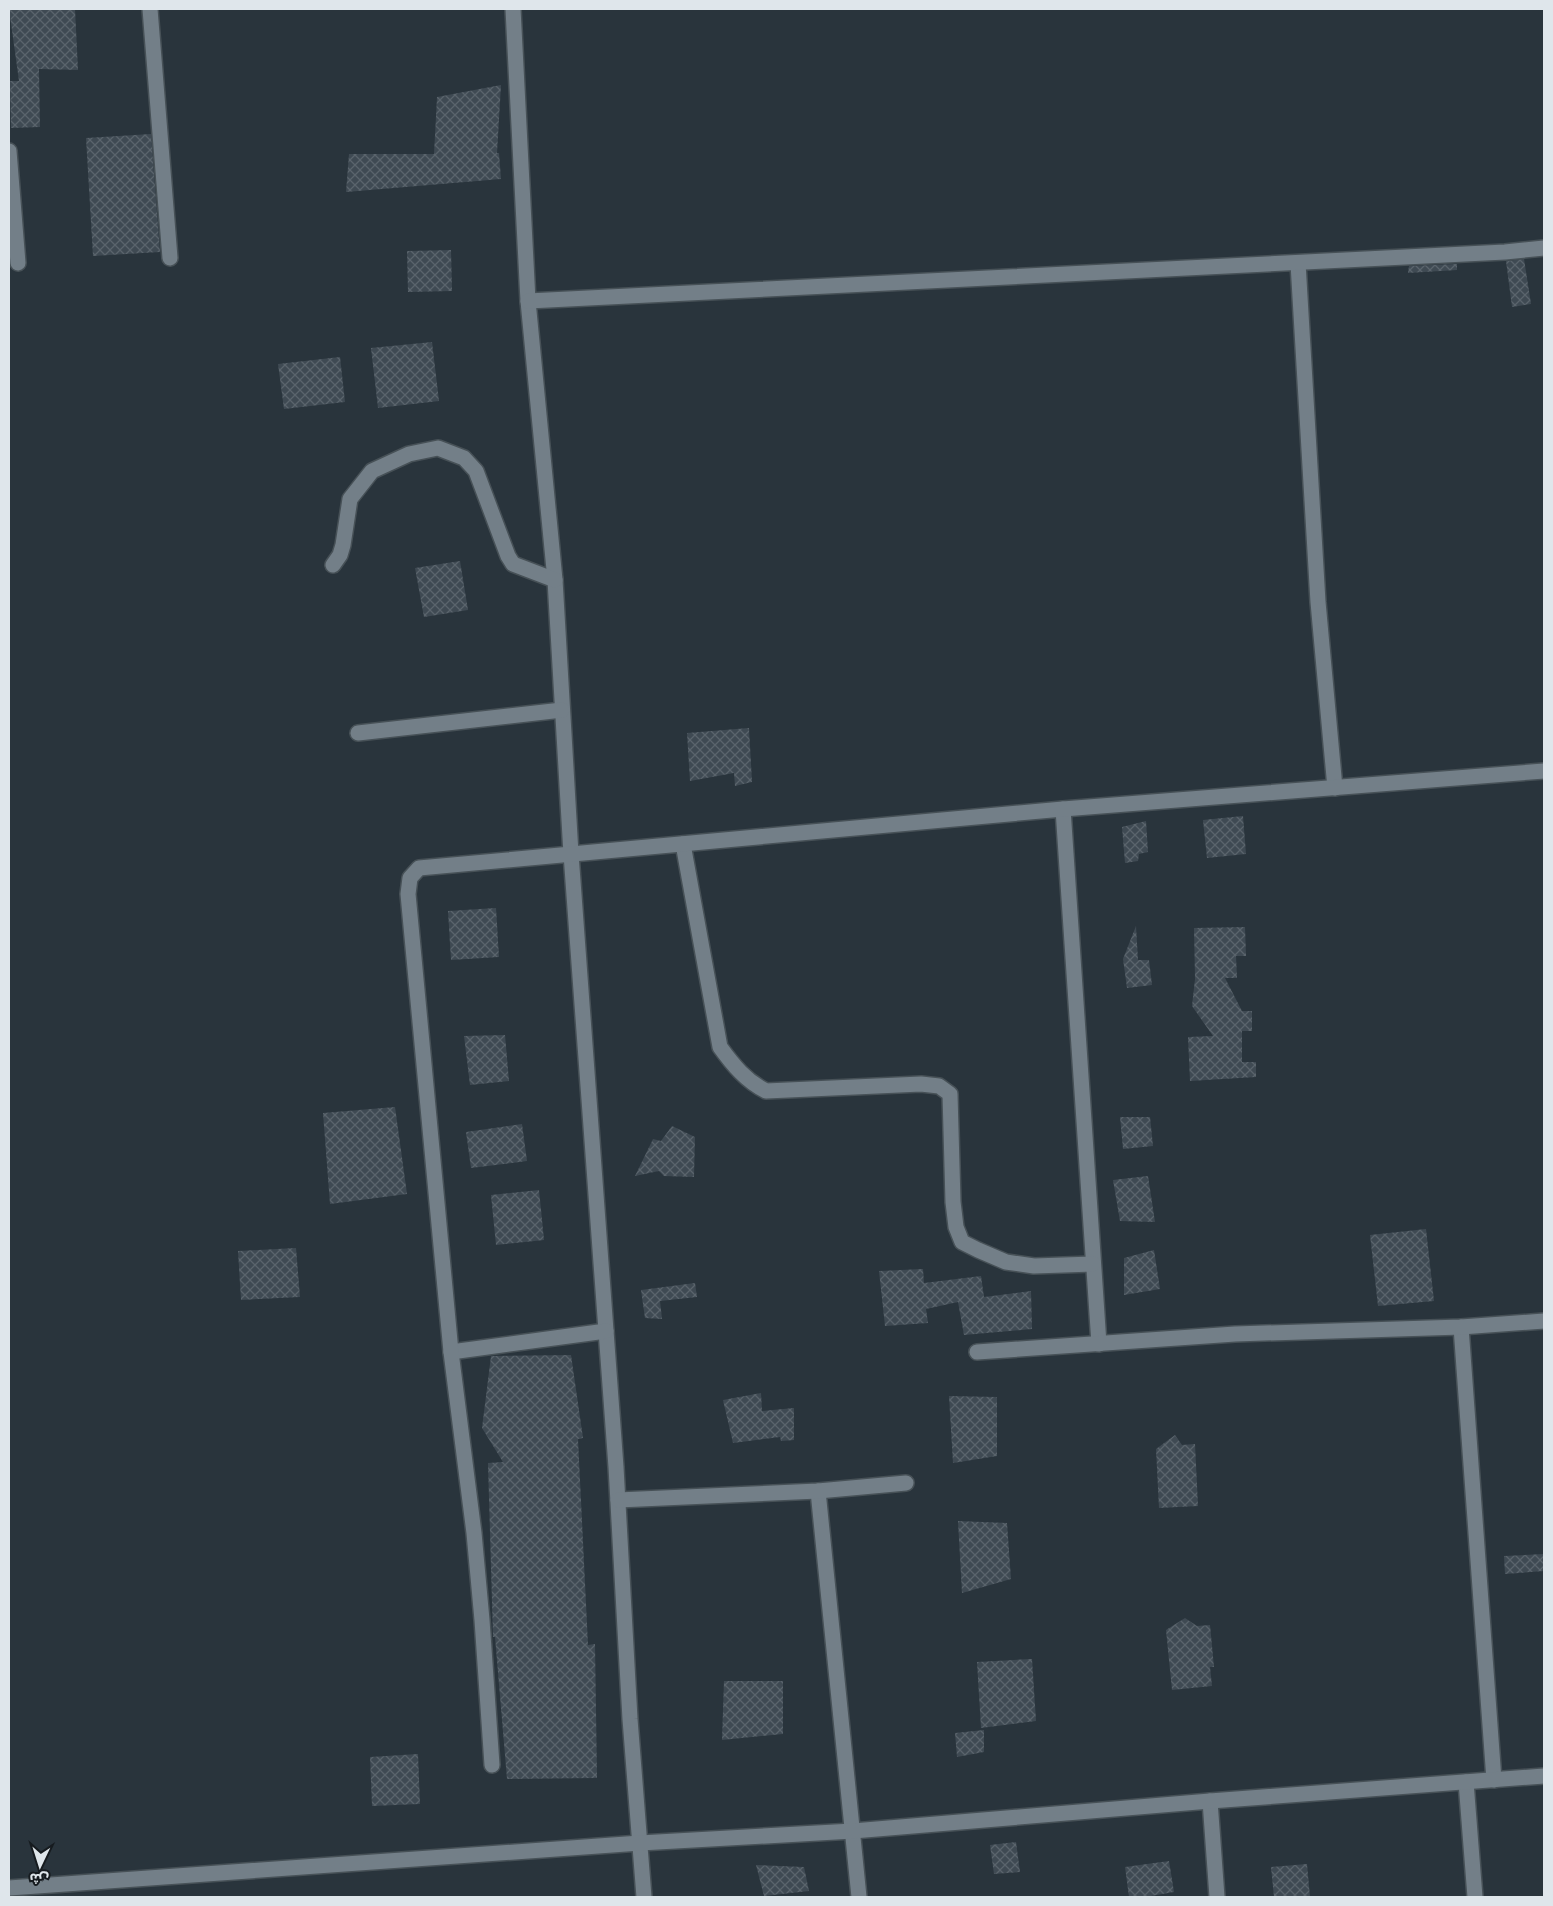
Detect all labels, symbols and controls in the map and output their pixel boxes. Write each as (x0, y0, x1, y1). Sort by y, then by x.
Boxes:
north arrow (15, 1841, 65, 1891)
text: ش (29, 1869, 49, 1889)

